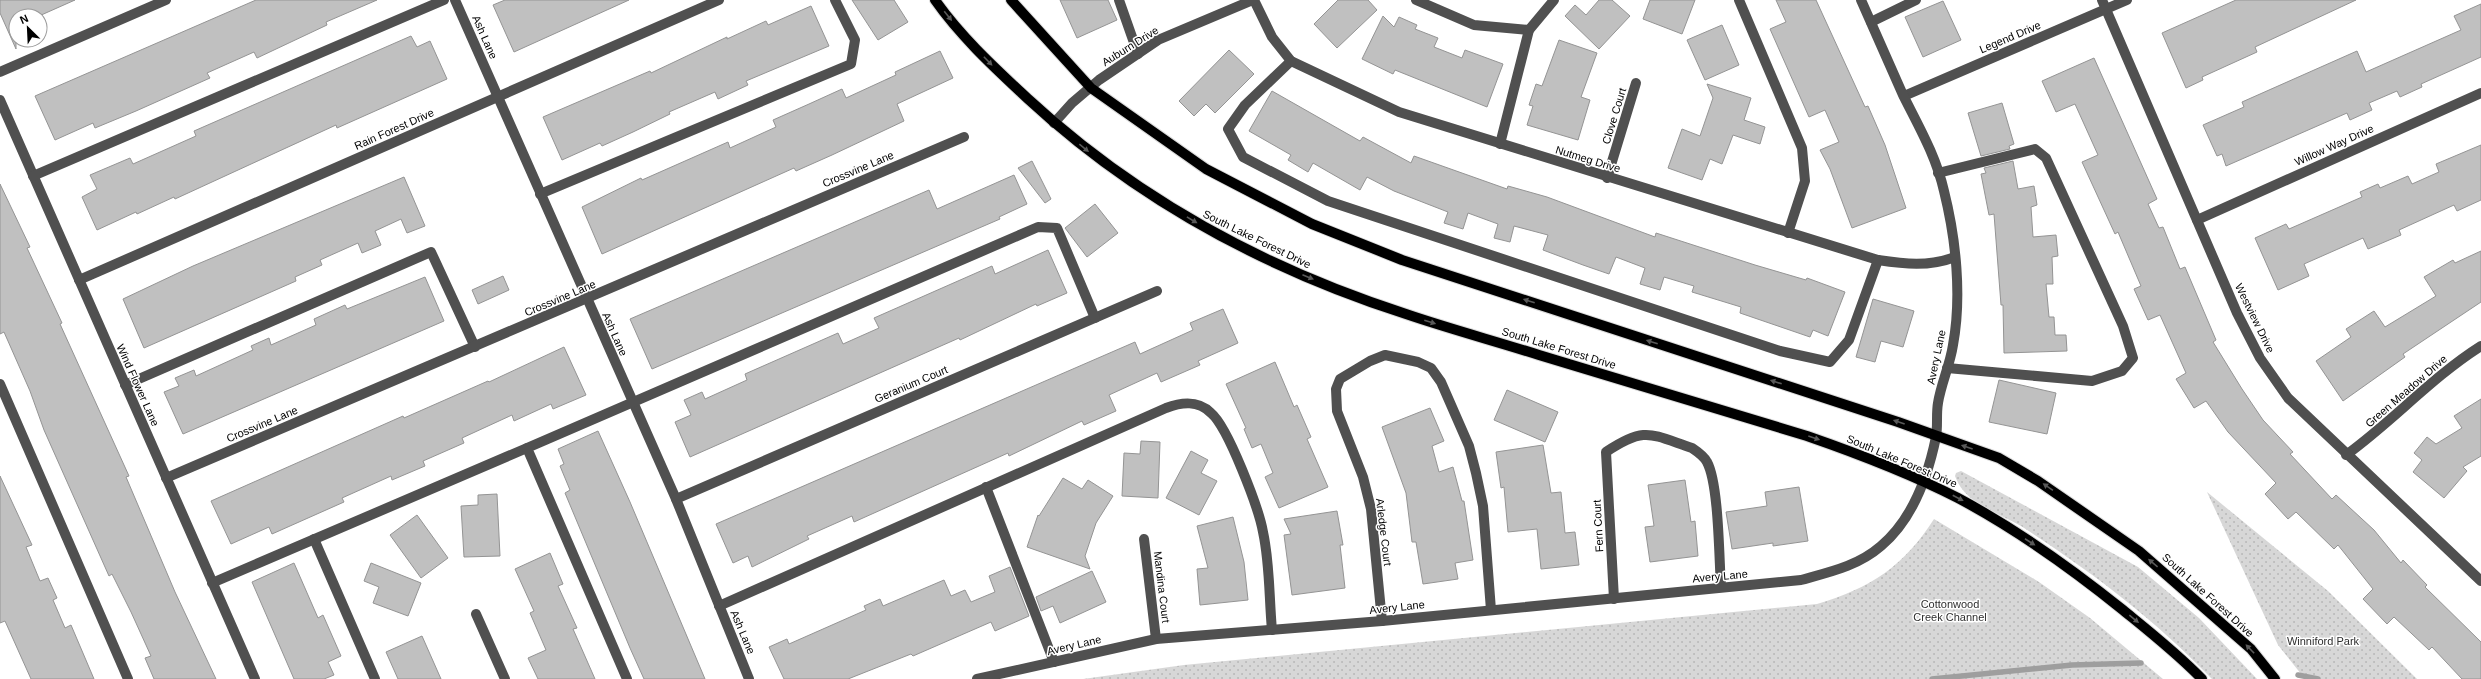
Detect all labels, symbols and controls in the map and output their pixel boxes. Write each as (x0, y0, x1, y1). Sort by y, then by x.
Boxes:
north arrow (8, 8, 48, 48)
one-way arrow (944, 11, 952, 22)
text: N (18, 12, 30, 26)
street label: Ash Lane (470, 13, 500, 61)
street label: Legend Drive (1978, 19, 2042, 55)
street label: Auburn Drive (1100, 24, 1160, 68)
one-way arrow (983, 56, 993, 66)
street label: Clove Court (1600, 86, 1628, 146)
street label: Rain Forest Drive (352, 106, 436, 152)
street label: Willow Way Drive (2293, 122, 2375, 168)
one-way arrow (1079, 143, 1089, 152)
street label: Nutmeg Drive (1554, 143, 1622, 175)
street label: Crossvine Lane (820, 149, 896, 189)
street label: South Lake Forest Drive (1201, 208, 1313, 270)
one-way arrow (1186, 216, 1198, 223)
one-way arrow (1303, 275, 1315, 281)
street label: Crossvine Lane (522, 278, 598, 318)
street label: Westview Drive (2233, 281, 2277, 355)
one-way arrow (1522, 298, 1534, 304)
street label: Ash Lane (600, 310, 630, 358)
one-way arrow (1425, 319, 1437, 325)
street label: South Lake Forest Drive (1501, 325, 1617, 371)
street label: Avery Lane (1924, 329, 1948, 385)
one-way arrow (1646, 338, 1658, 344)
street label: Wind Flower Lane (114, 342, 162, 428)
street label: Green Meadow Drive (2363, 352, 2449, 430)
street label: Geranium Court (873, 363, 949, 405)
one-way arrow (1770, 379, 1782, 385)
street label: Crossvine Lane (224, 404, 300, 444)
one-way arrow (1893, 419, 1905, 425)
street label: South Lake Forest Drive (1845, 432, 1959, 490)
one-way arrow (1809, 436, 1821, 442)
one-way arrow (1961, 444, 1973, 450)
one-way arrow (2043, 483, 2053, 491)
one-way arrow (1952, 495, 1964, 501)
street label: Arledge Court (1374, 498, 1394, 566)
street label: Fern Court (1591, 499, 1605, 553)
one-way arrow (2024, 538, 2036, 545)
street label: Mandina Court (1152, 550, 1172, 624)
street label: South Lake Forest Drive (2160, 551, 2256, 639)
one-way arrow (2148, 558, 2158, 567)
street label: Avery Lane (1692, 568, 1748, 584)
street label: Avery Lane (1369, 598, 1425, 616)
park label: Cottonwood Creek Channel (1913, 598, 1987, 623)
street label: Ash Lane (728, 608, 758, 656)
one-way arrow (2129, 615, 2140, 623)
street label: Avery Lane (1046, 633, 1102, 657)
park label: Winniford Park (2287, 635, 2360, 647)
one-way arrow (2245, 644, 2255, 654)

